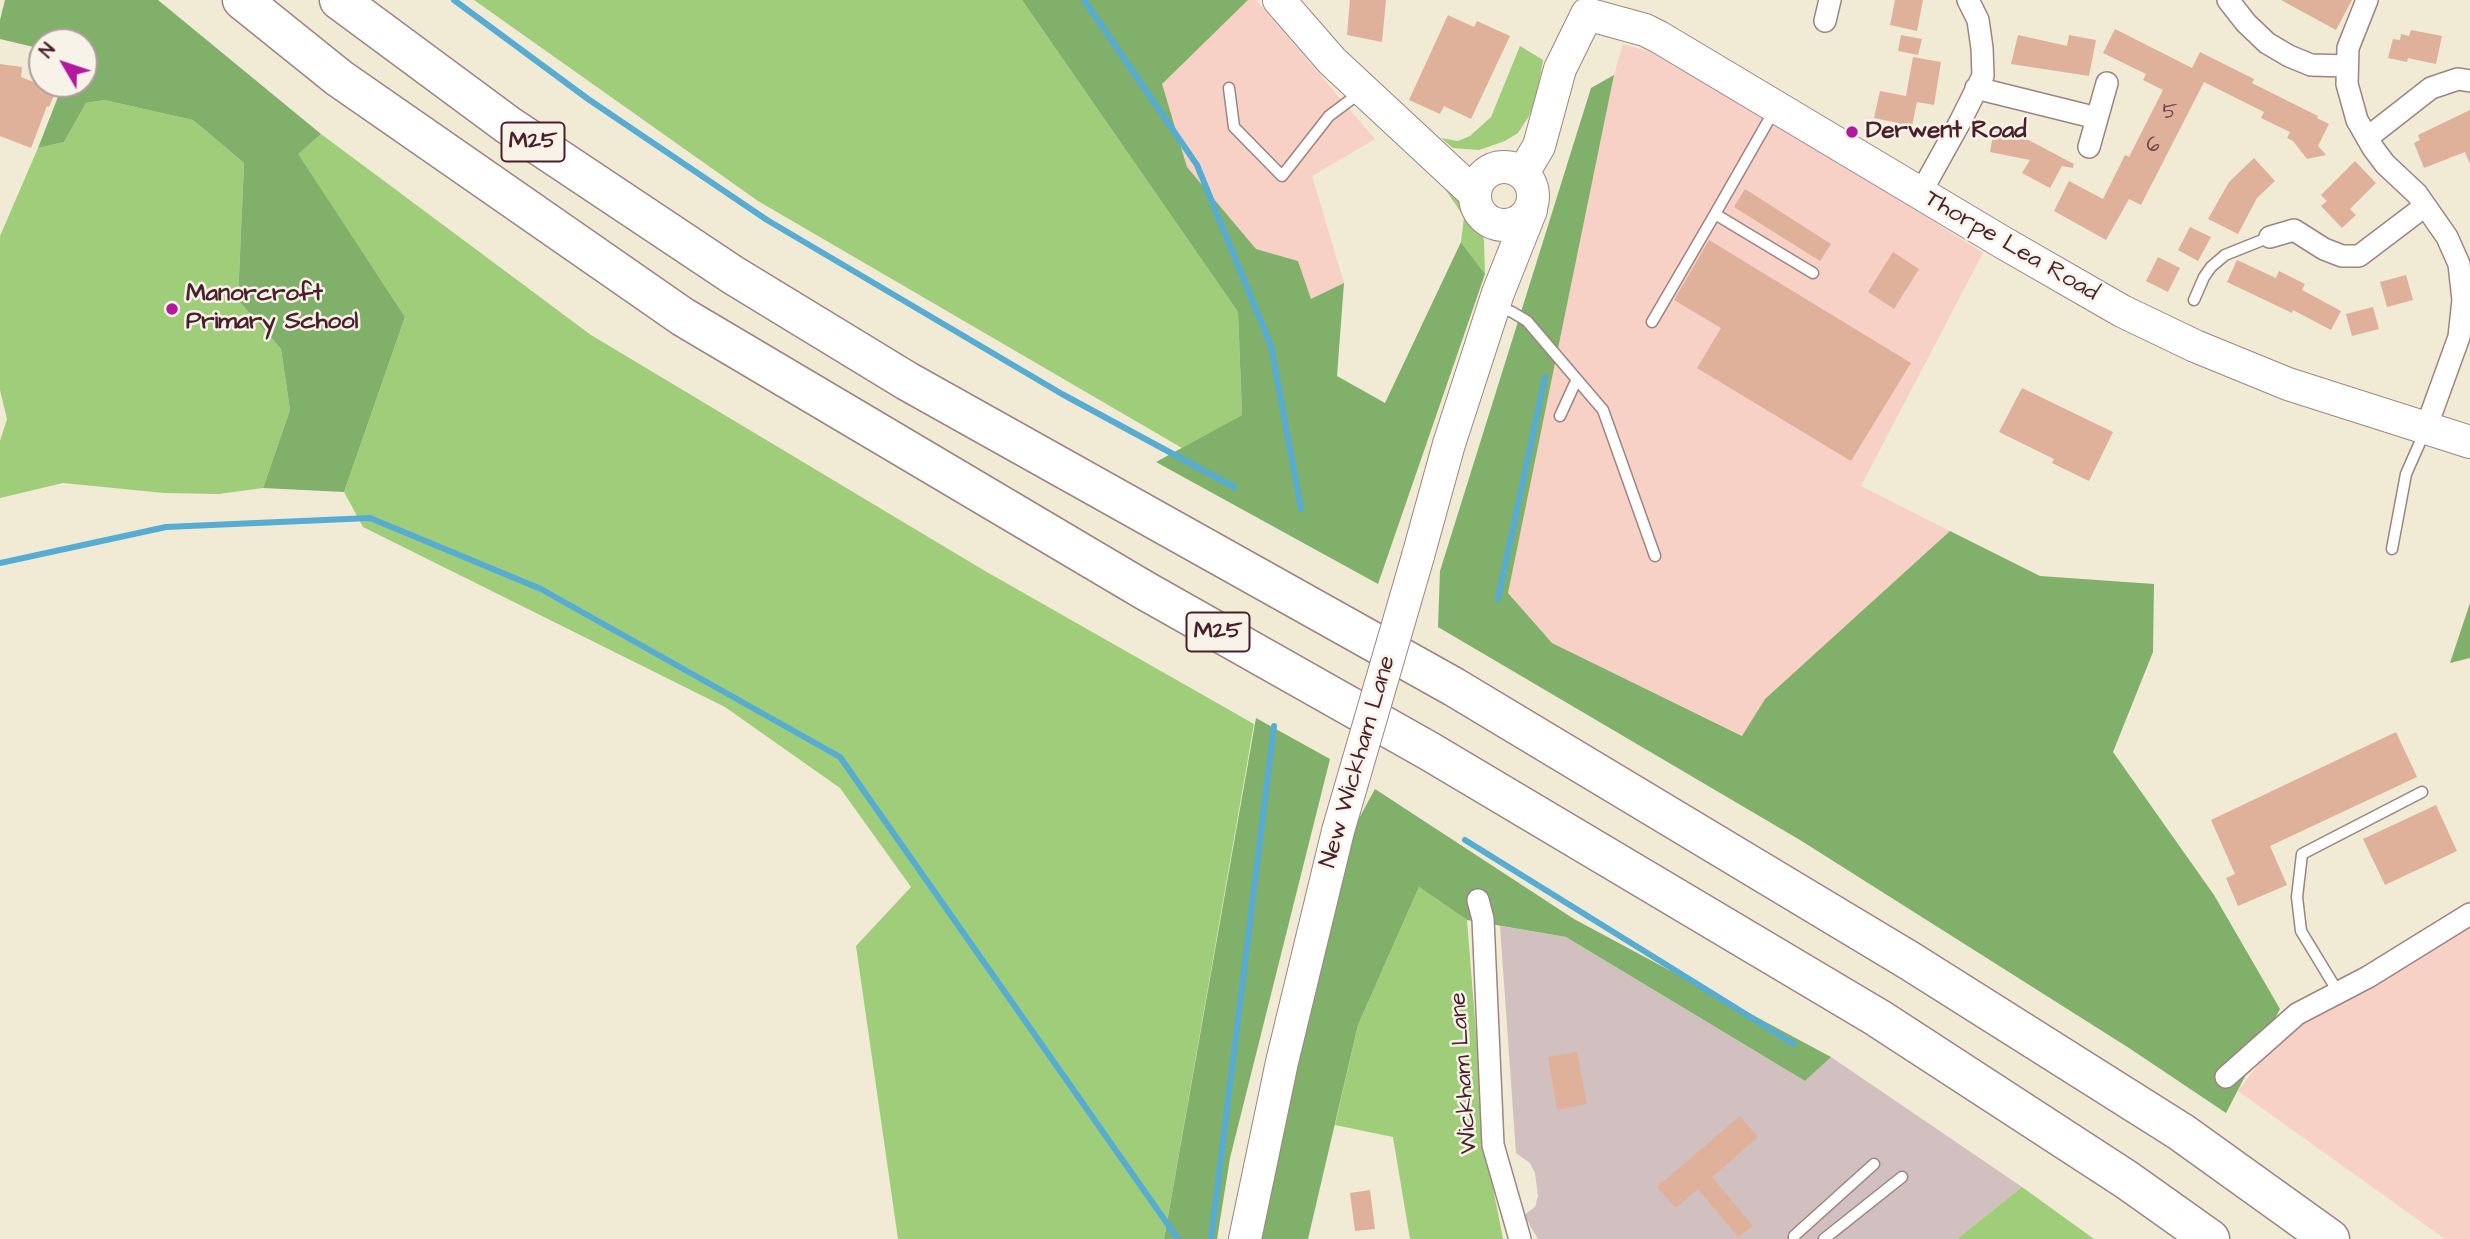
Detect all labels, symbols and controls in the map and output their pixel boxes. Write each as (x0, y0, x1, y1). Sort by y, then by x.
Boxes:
north arrow (28, 28, 98, 98)
text: N (34, 38, 62, 64)
house number: 5 (2163, 101, 2177, 127)
place label: Derwent Road (1866, 118, 2027, 146)
road number: M25 (502, 122, 564, 162)
marker: Derwent Road (1844, 124, 1860, 140)
house number: 6 (2146, 134, 2160, 160)
street label: Thorpe Lea Road (1919, 186, 2103, 308)
place label: Manorcroft Primary School (186, 281, 358, 337)
marker: Manorcroft Primary School (164, 301, 180, 317)
road number: M25 (1186, 612, 1250, 652)
street label: New Wickham Lane (1315, 653, 1403, 871)
street label: Wickham Lane (1445, 991, 1485, 1155)

